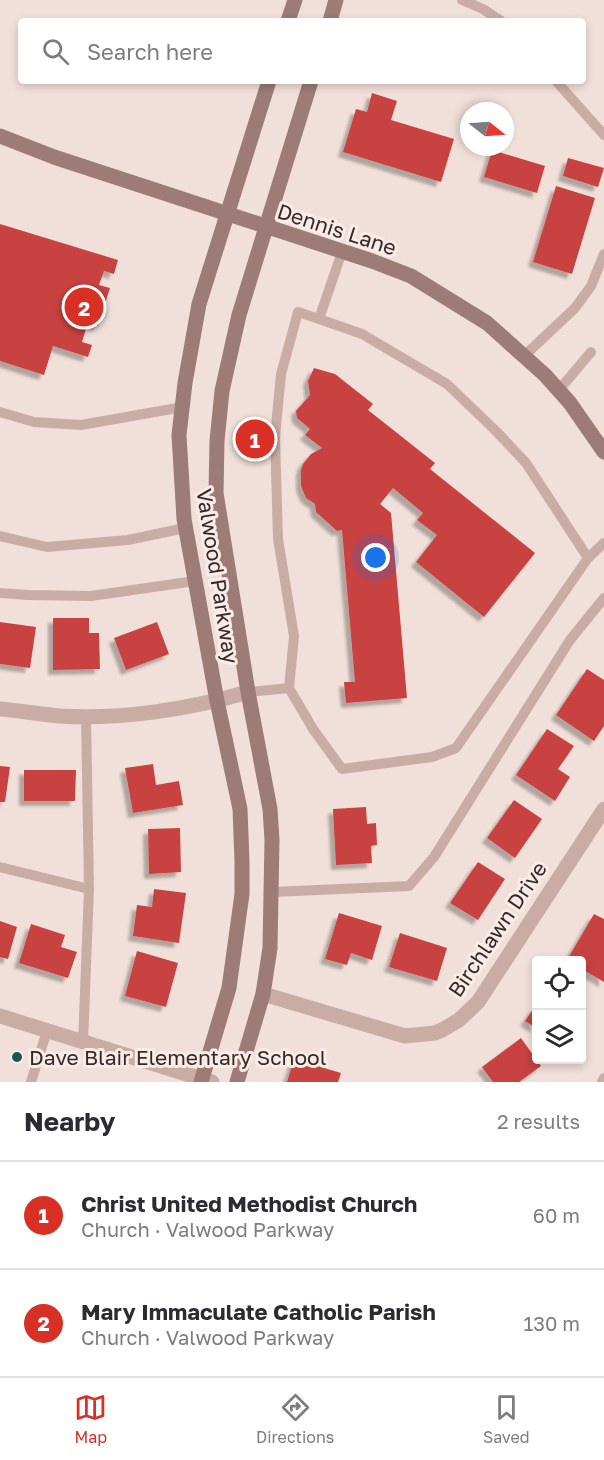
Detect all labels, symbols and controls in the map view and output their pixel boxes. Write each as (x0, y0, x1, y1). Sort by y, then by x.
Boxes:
search box (18, 18, 586, 84)
icon: search (39, 35, 72, 68)
text: Search here (87, 38, 213, 65)
north arrow (460, 102, 514, 156)
street label: Dennis Lane (274, 197, 400, 261)
pin: 2 (64, 284, 104, 330)
pin: 1 (236, 416, 274, 462)
street label: Valwood Parkway (191, 487, 245, 666)
your location (361, 543, 390, 572)
street label: Birchlawn Drive (442, 856, 552, 1002)
map controls (532, 956, 586, 1064)
button: locate (532, 956, 586, 1010)
button: layers (532, 1010, 586, 1064)
place label: Dave Blair Elementary School (29, 1044, 326, 1070)
marker: Dave Blair Elementary School (10, 1050, 24, 1064)
text: Nearby (24, 1106, 115, 1137)
text: 2 results (497, 1109, 580, 1133)
text: Christ United Methodist Church (81, 1190, 417, 1217)
text: 1 (38, 1203, 49, 1227)
text: 60 m (533, 1203, 580, 1227)
text: Church · Valwood Parkway (81, 1217, 334, 1241)
text: Mary Immaculate Catholic Parish (81, 1298, 436, 1325)
text: 2 (37, 1311, 50, 1335)
text: 130 m (524, 1311, 580, 1335)
text: Church · Valwood Parkway (81, 1325, 334, 1349)
tab: Map (74, 1391, 107, 1447)
tab: Directions (256, 1391, 334, 1447)
tab: Saved (483, 1391, 530, 1447)

